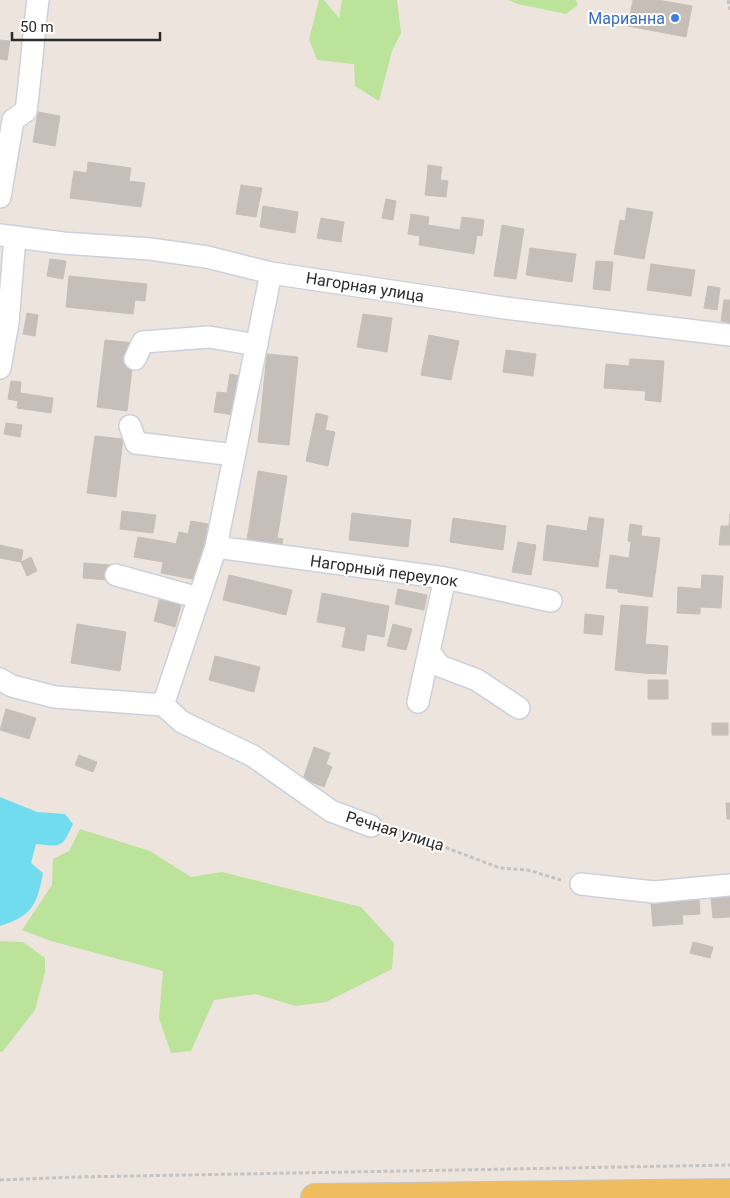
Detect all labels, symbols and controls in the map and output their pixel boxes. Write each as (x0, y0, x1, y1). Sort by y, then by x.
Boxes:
place label: Марианна (588, 9, 665, 28)
scale bar (12, 10, 160, 42)
marker: Марианна (669, 12, 681, 24)
text: 50 m (20, 18, 54, 36)
street label: Нагорная улица (305, 268, 425, 306)
street label: Нагорный переулок (309, 551, 459, 591)
street label: Речная улица (344, 807, 446, 855)

